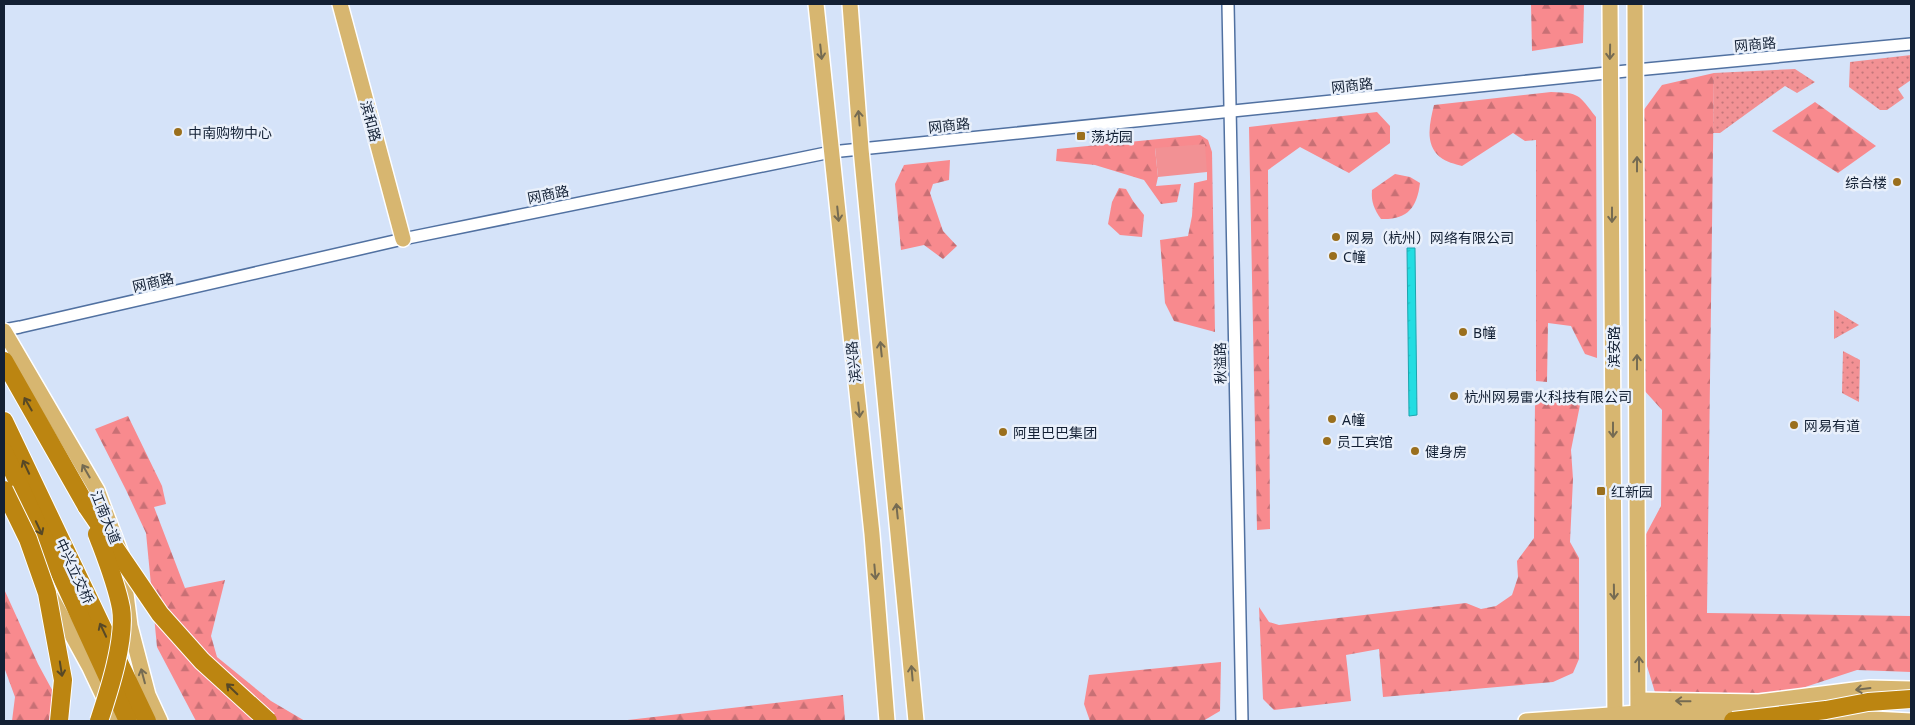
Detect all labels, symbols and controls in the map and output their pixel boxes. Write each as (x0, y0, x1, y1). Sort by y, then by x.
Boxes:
street label: 网商路 (1733, 33, 1777, 55)
one-way arrow (816, 44, 826, 60)
one-way arrow (1605, 44, 1615, 60)
street label: 网商路 (1330, 73, 1374, 97)
street label: 滨和路 (356, 98, 386, 144)
one-way arrow (854, 110, 864, 126)
street label: 网商路 (927, 113, 971, 137)
place label: 中南购物中心 (188, 123, 272, 142)
marker: 中南购物中心 (172, 126, 184, 138)
place label: 荡坊园 (1091, 127, 1133, 146)
marker: 荡坊园 (1075, 130, 1087, 142)
one-way arrow (1632, 156, 1642, 172)
place label: 综合楼 (1845, 173, 1887, 192)
marker: 综合楼 (1891, 176, 1903, 188)
street label: 网商路 (526, 181, 570, 207)
one-way arrow (833, 206, 843, 222)
one-way arrow (1607, 206, 1617, 223)
place label: 网易（杭州）网络有限公司 (1346, 228, 1514, 247)
marker: 网易（杭州）网络有限公司 (1330, 231, 1342, 243)
place label: C幢 (1343, 247, 1366, 266)
marker: C幢 (1327, 250, 1339, 262)
street label: 网商路 (130, 268, 176, 296)
place label: B幢 (1473, 323, 1496, 342)
marker: B幢 (1457, 326, 1469, 338)
street label: 滨安路 (1604, 326, 1623, 368)
street label: 滨兴路 (841, 340, 865, 384)
one-way arrow (876, 341, 886, 357)
street label: 秋溢路 (1210, 342, 1230, 384)
one-way arrow (1632, 354, 1642, 370)
place label: 杭州网易雷火科技有限公司 (1464, 387, 1632, 406)
marker: 杭州网易雷火科技有限公司 (1448, 390, 1460, 402)
one-way arrow (23, 397, 32, 412)
one-way arrow (854, 402, 864, 418)
place label: A幢 (1342, 410, 1365, 429)
marker: A幢 (1326, 413, 1338, 425)
place label: 网易有道 (1804, 416, 1860, 435)
marker: 网易有道 (1788, 419, 1800, 431)
one-way arrow (1608, 422, 1618, 438)
place label: 阿里巴巴集团 (1013, 423, 1097, 442)
marker: 阿里巴巴集团 (997, 426, 1009, 438)
place label: 员工宾馆 (1337, 432, 1393, 451)
marker: 员工宾馆 (1321, 435, 1333, 447)
place label: 健身房 (1425, 442, 1467, 461)
marker: 健身房 (1409, 445, 1421, 457)
one-way arrow (21, 460, 30, 475)
one-way arrow (80, 464, 90, 478)
place label: 红新园 (1611, 482, 1653, 501)
marker: 红新园 (1595, 485, 1607, 497)
street label: 江南大道 (87, 487, 125, 547)
one-way arrow (892, 503, 902, 519)
one-way arrow (35, 520, 44, 535)
street label: 中兴立交桥 (52, 535, 98, 607)
one-way arrow (870, 564, 880, 580)
one-way arrow (1609, 584, 1619, 600)
one-way arrow (98, 623, 107, 638)
one-way arrow (1634, 656, 1644, 672)
one-way arrow (57, 660, 67, 676)
one-way arrow (907, 665, 917, 681)
one-way arrow (138, 668, 147, 684)
one-way arrow (225, 683, 238, 695)
one-way arrow (1855, 684, 1871, 694)
one-way arrow (1676, 696, 1692, 706)

